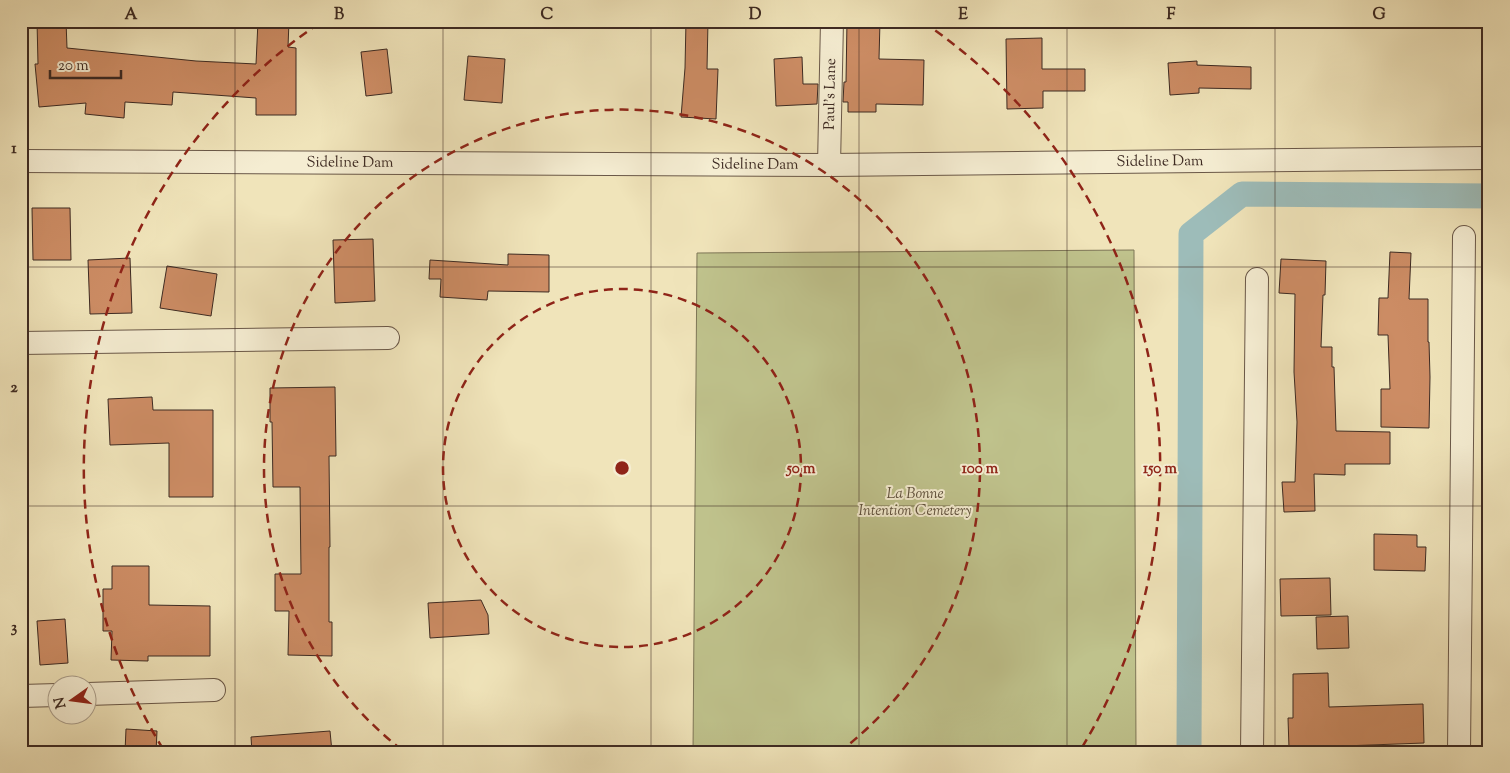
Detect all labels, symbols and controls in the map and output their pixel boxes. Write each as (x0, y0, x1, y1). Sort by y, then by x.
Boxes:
text: A (125, 4, 138, 27)
text: B (334, 4, 344, 27)
text: C (541, 4, 554, 27)
text: D (749, 4, 762, 27)
text: E (958, 4, 968, 27)
text: F (1167, 4, 1176, 27)
text: G (1372, 4, 1386, 27)
scale bar (50, 48, 121, 80)
text: 20 m (58, 56, 89, 77)
street label: Paul's Lane (819, 58, 842, 130)
text: 1 (11, 138, 17, 161)
street label: Sideline Dam (1116, 151, 1204, 172)
street label: Sideline Dam (306, 152, 394, 173)
street label: Sideline Dam (711, 154, 799, 175)
text: 2 (10, 377, 18, 400)
centre of rings (613, 459, 631, 477)
text: 50 m (786, 459, 816, 480)
text: 100 m (962, 459, 999, 480)
text: 150 m (1143, 459, 1177, 480)
park label: La Bonne Intention Cemetery (859, 484, 972, 522)
text: 3 (11, 617, 18, 640)
north arrow (48, 676, 98, 726)
text: N (50, 695, 72, 711)

